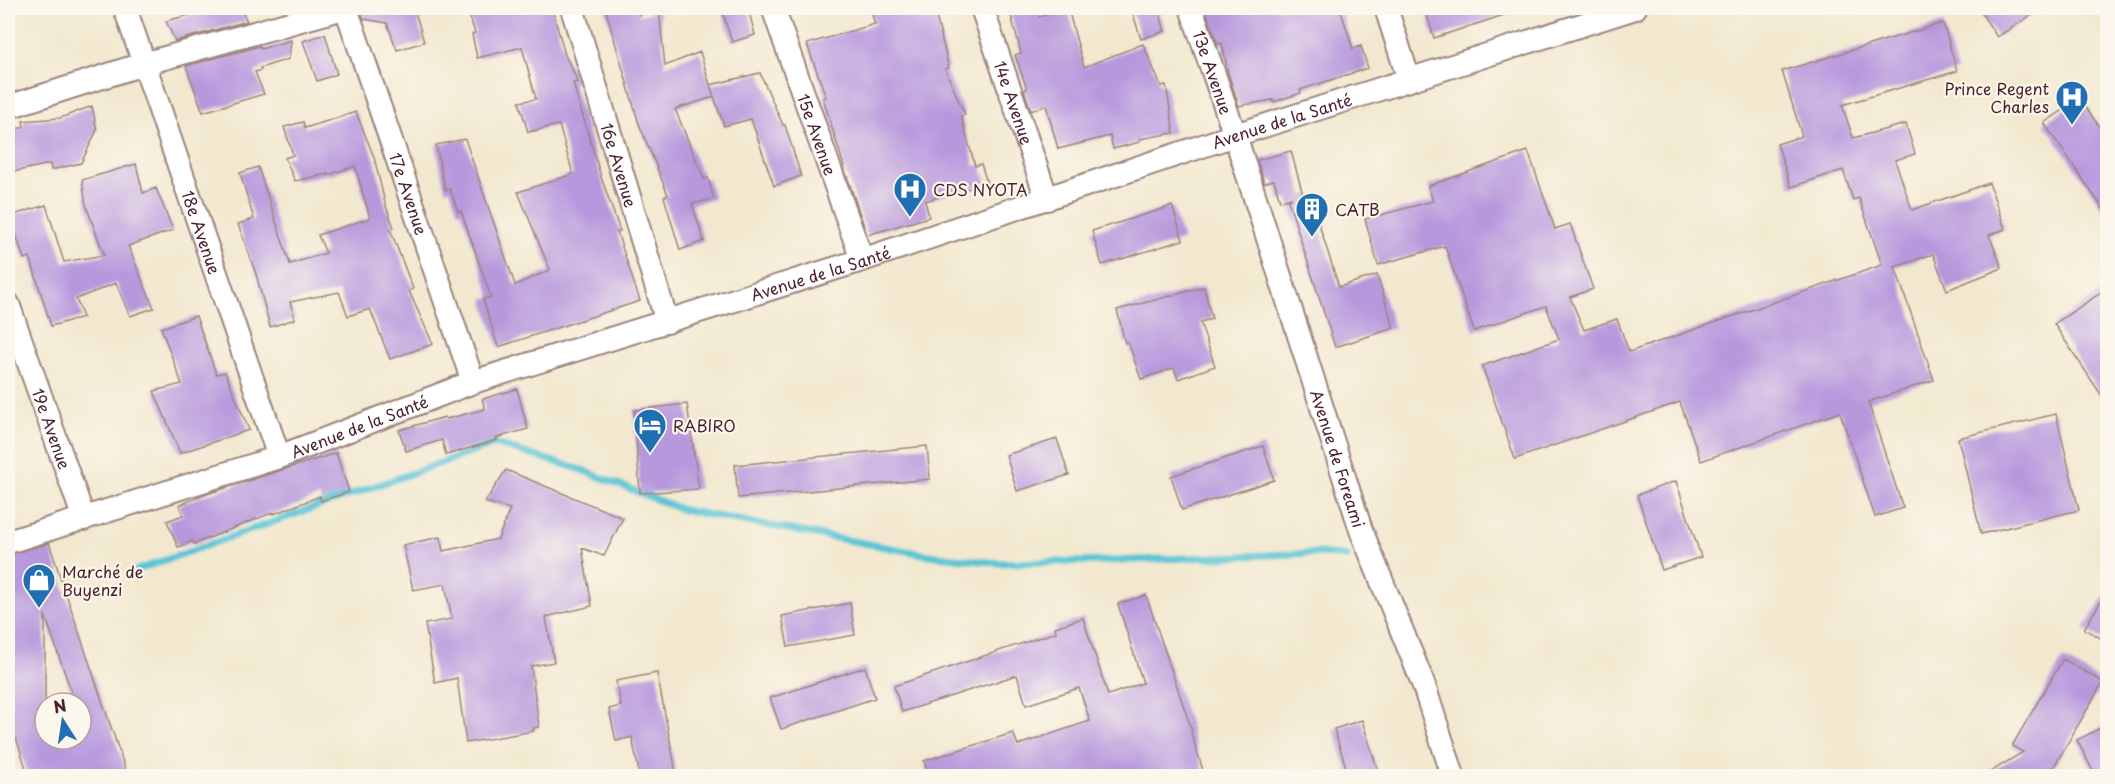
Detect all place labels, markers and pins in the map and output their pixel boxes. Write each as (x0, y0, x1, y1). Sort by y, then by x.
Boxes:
place label: Prince Regent Charles (1945, 76, 2049, 118)
hospital icon: Prince Regent Charles (2054, 79, 2090, 126)
hospital icon: CDS NYOTA (892, 171, 928, 218)
place label: CDS NYOTA (933, 177, 1028, 201)
building icon: CATB (1294, 191, 1330, 238)
place label: CATB (1335, 197, 1380, 221)
hotel icon: RABIRO (632, 407, 668, 454)
place label: RABIRO (673, 413, 736, 437)
place label: Marché de Buyenzi (62, 559, 144, 601)
shop icon: Marché de Buyenzi (21, 562, 57, 609)

